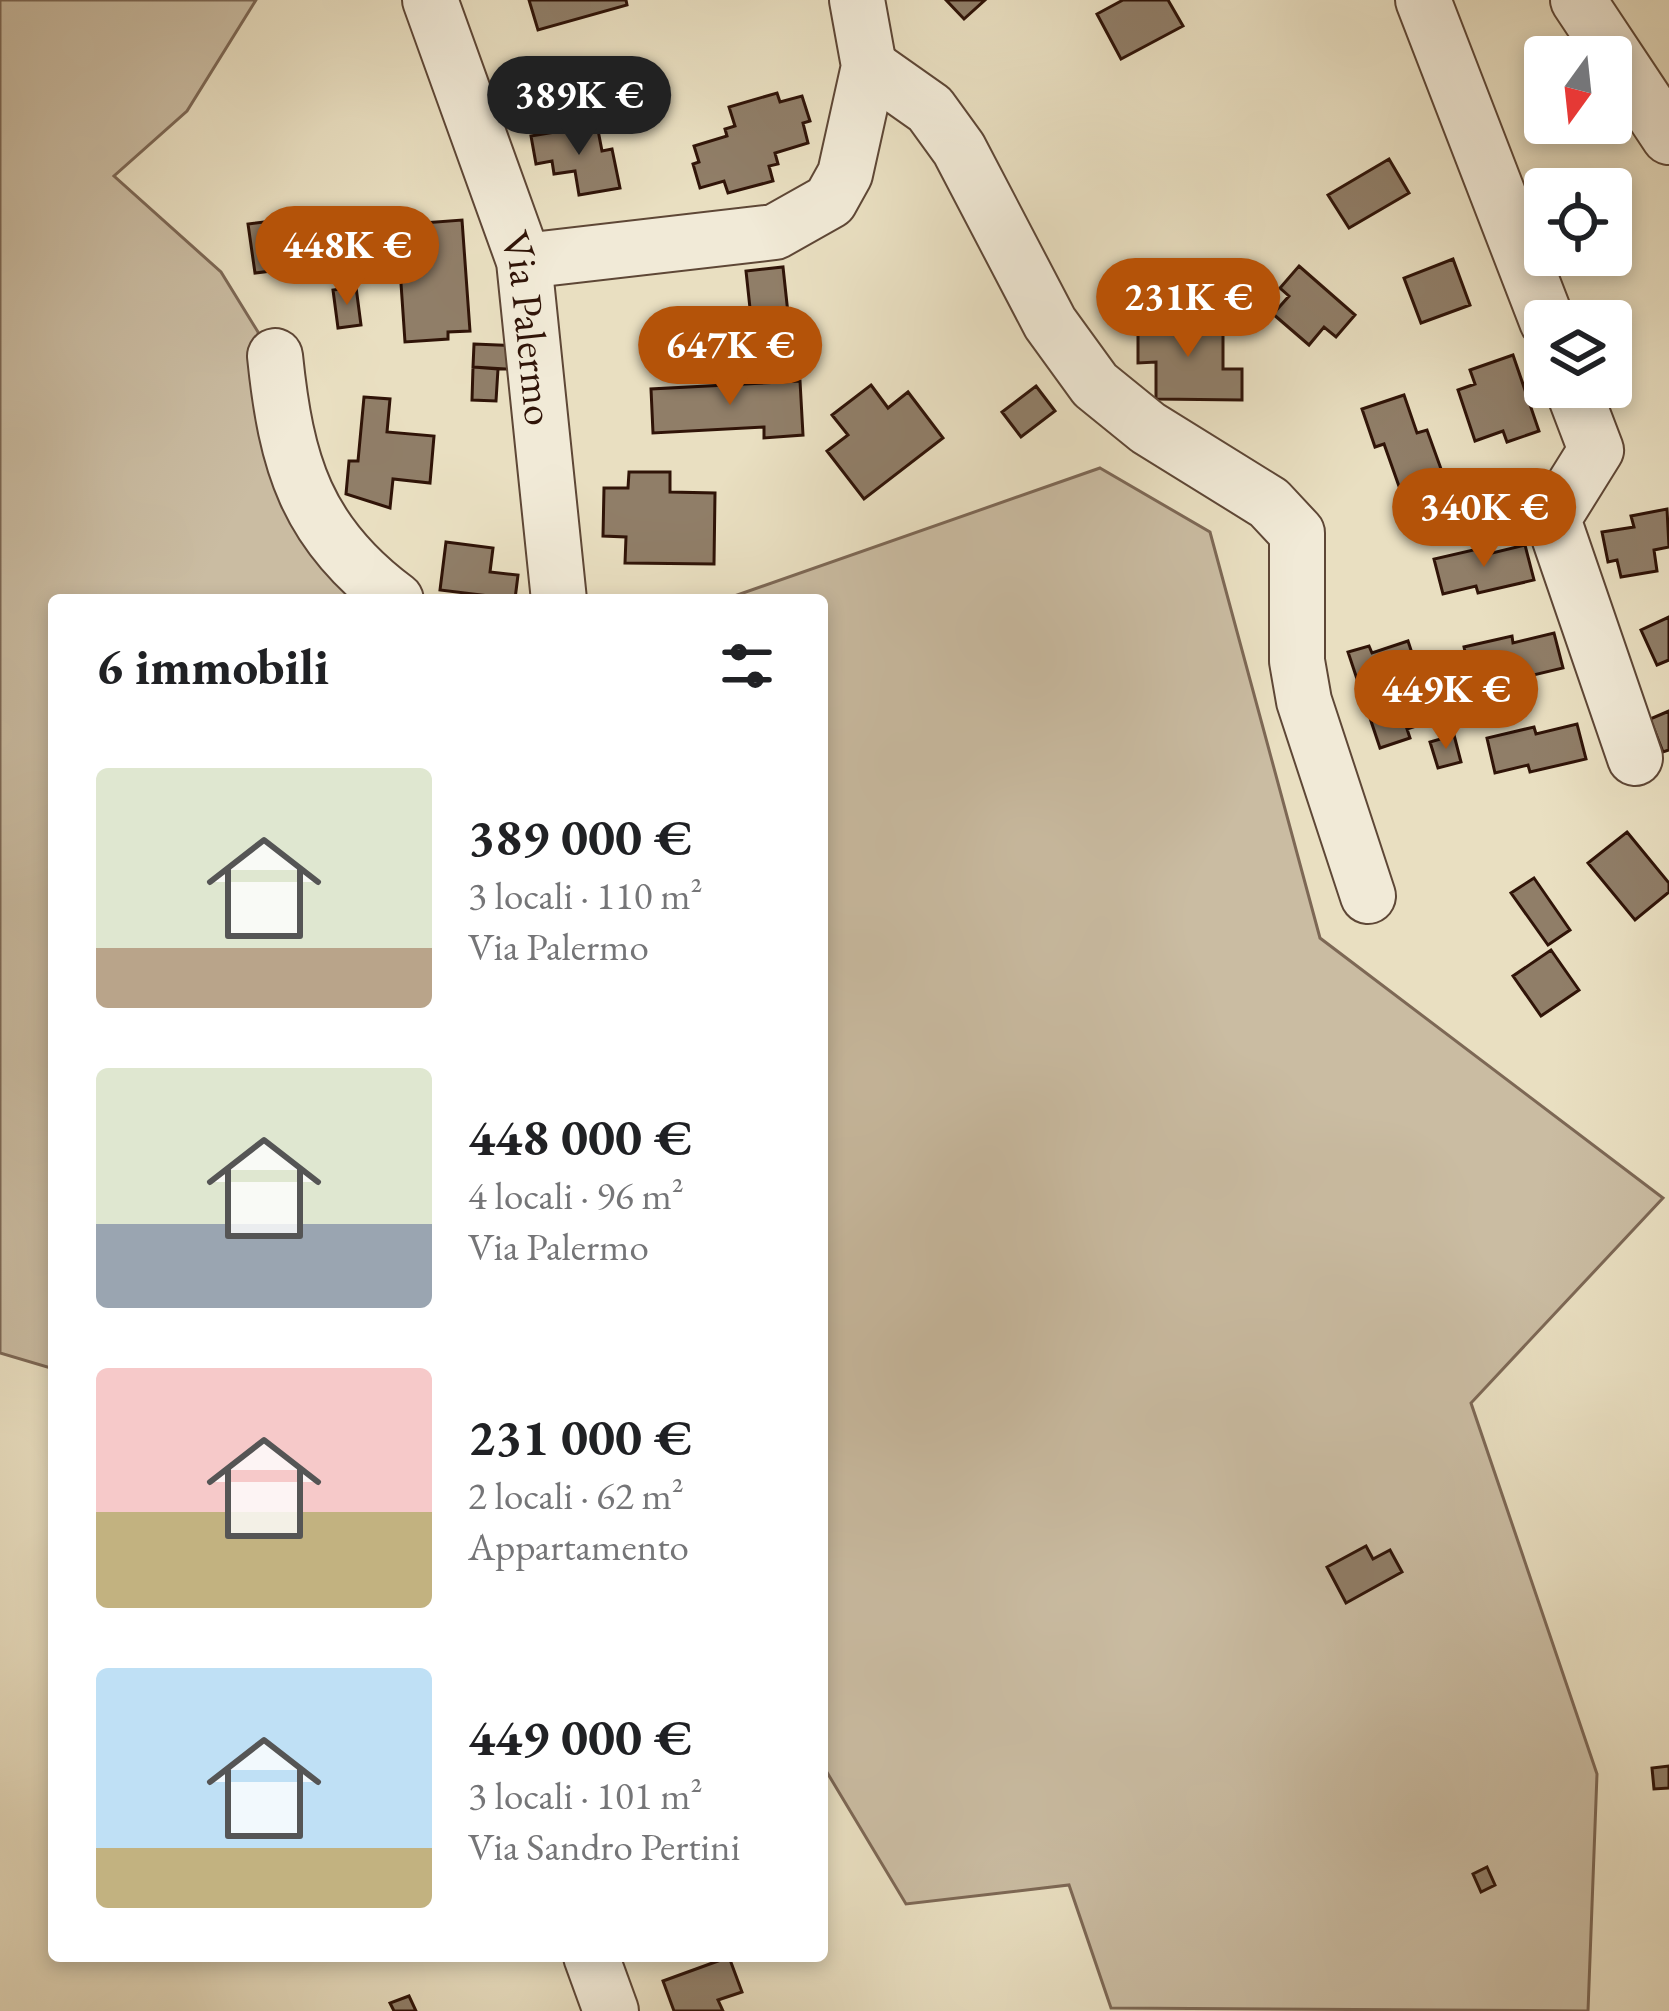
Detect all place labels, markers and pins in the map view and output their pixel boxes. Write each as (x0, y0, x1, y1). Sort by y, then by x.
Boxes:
pin: 389K € (481, 56, 677, 158)
pin: 448K € (249, 206, 445, 308)
pin: 231K € (1090, 258, 1286, 360)
pin: 647K € (632, 306, 828, 408)
pin: 340K € (1386, 468, 1582, 570)
pin: 449K € (1348, 650, 1544, 752)

